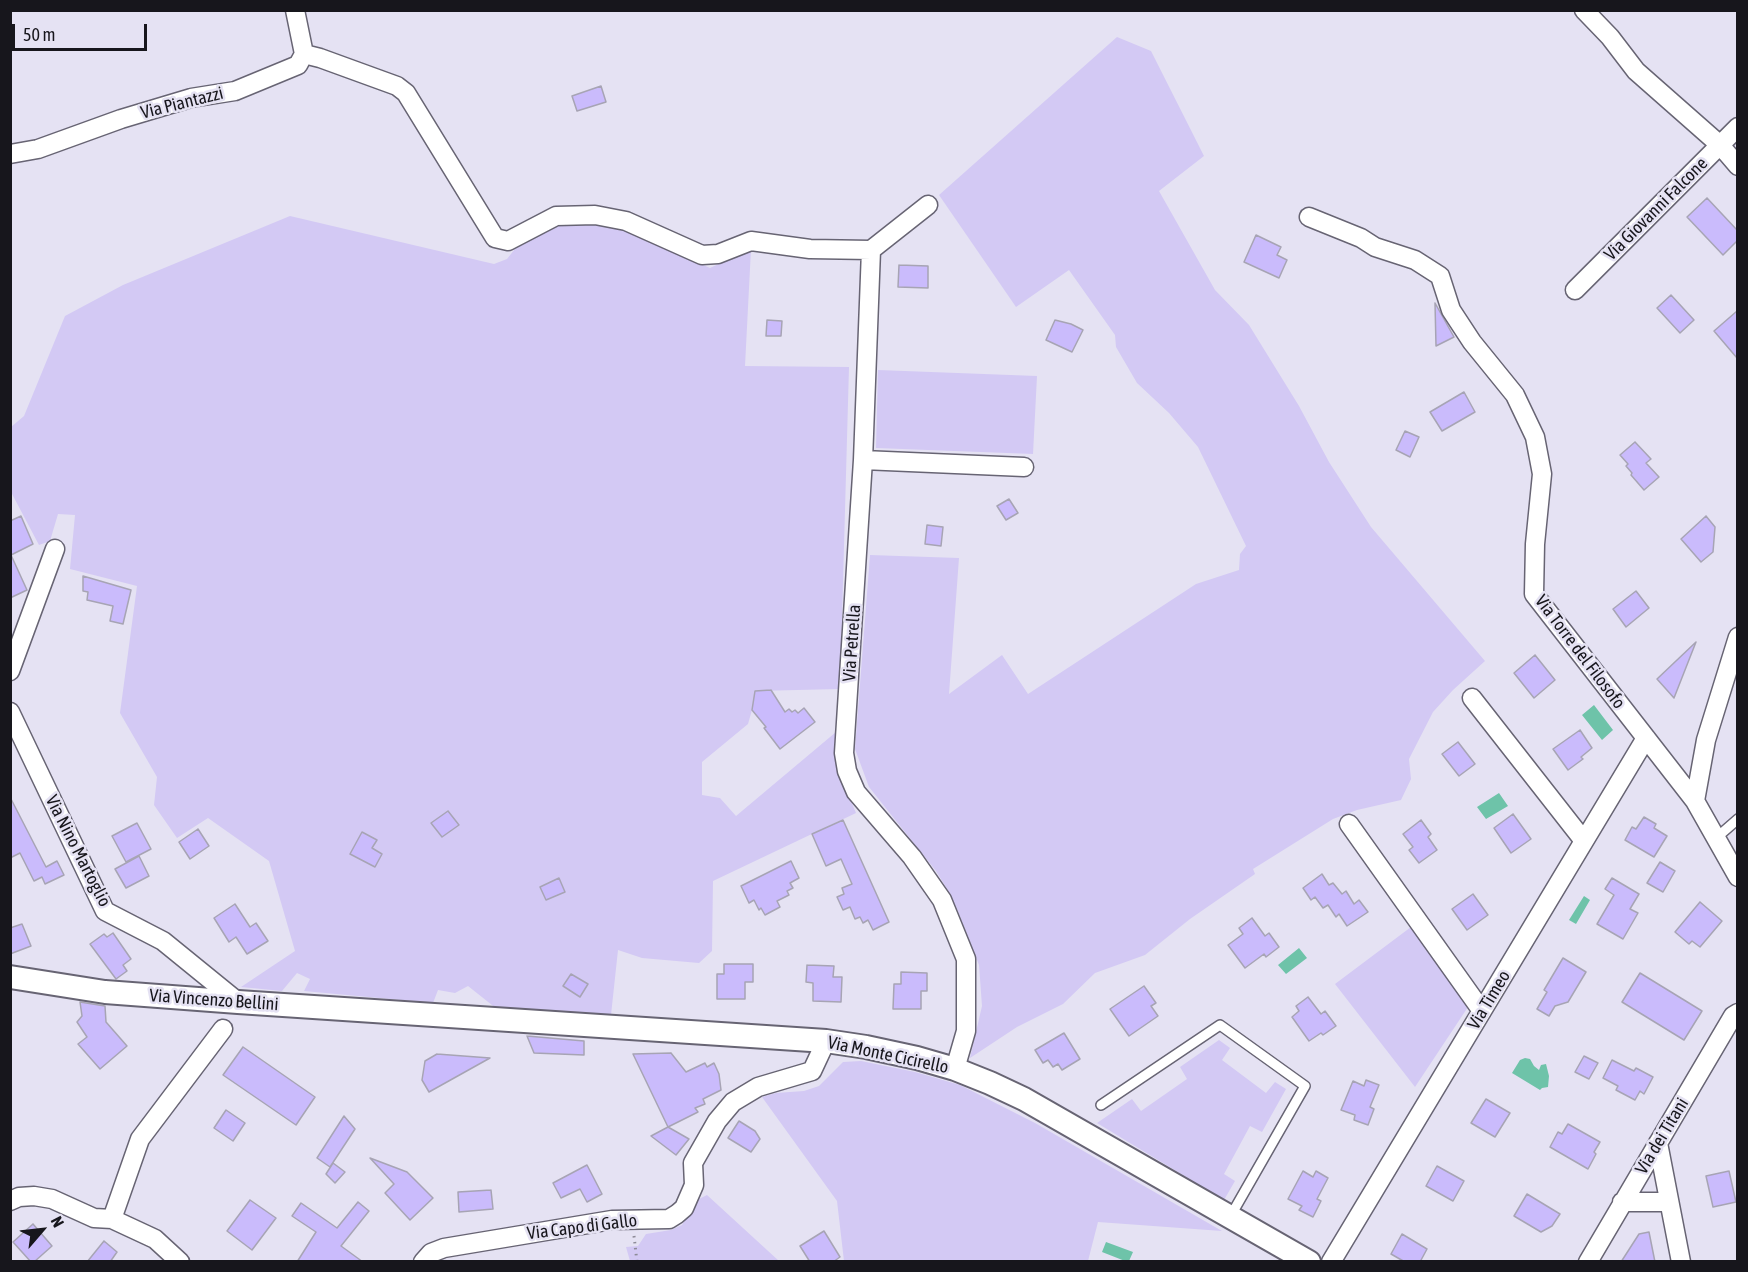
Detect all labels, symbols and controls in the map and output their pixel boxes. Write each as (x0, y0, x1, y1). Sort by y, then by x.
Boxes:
scale bar (15, 12, 150, 50)
text: 50 m (23, 24, 55, 45)
street label: Via Piantazzi (139, 82, 225, 124)
street label: Via Giovanni Falcone (1600, 153, 1712, 265)
street label: Via Torre del Filosofo (1530, 591, 1630, 713)
street label: Via Petrella (839, 604, 865, 682)
street label: Via Nino Martoglio (41, 792, 115, 910)
street label: Via Timeo (1463, 967, 1515, 1033)
street label: Via Vincenzo Bellini (149, 985, 279, 1015)
street label: Via Monte Cicirello (826, 1032, 950, 1078)
street label: Via dei Titani (1631, 1094, 1693, 1178)
north arrow (12, 1200, 72, 1260)
street label: Via Capo di Gallo (526, 1210, 638, 1244)
text: N (48, 1213, 68, 1230)

